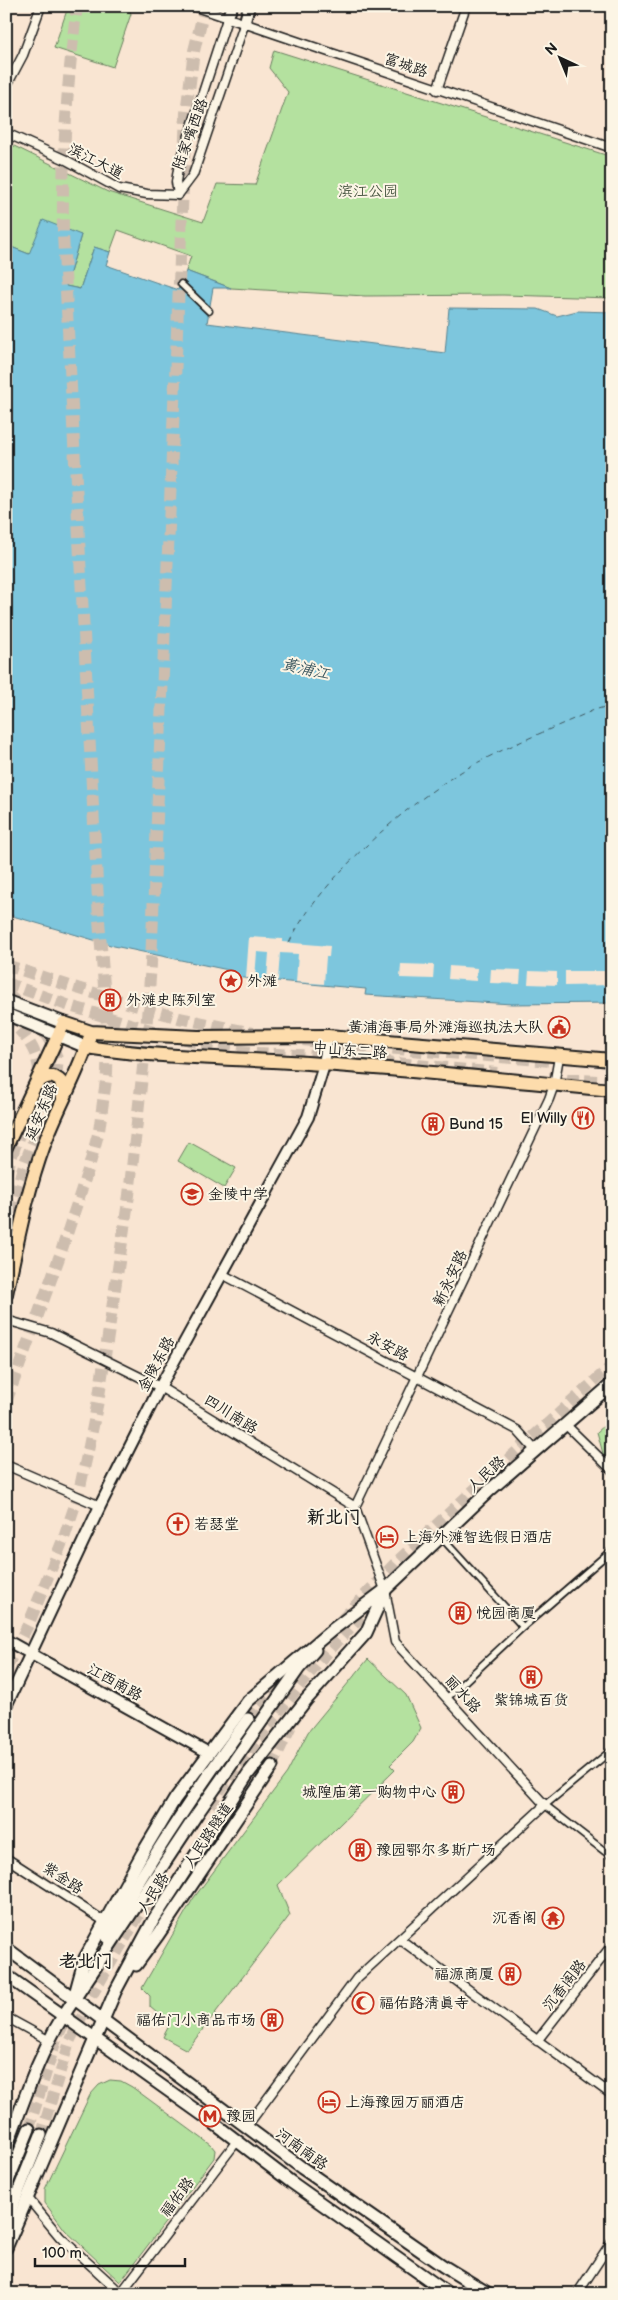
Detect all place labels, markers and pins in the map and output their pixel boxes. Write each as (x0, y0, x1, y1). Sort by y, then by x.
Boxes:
place icon: 外滩 (219, 969, 243, 993)
place label: 外滩 (247, 972, 277, 991)
building icon: 外滩史陈列室 (98, 988, 122, 1012)
place label: 外滩史陈列室 (126, 991, 216, 1010)
public building icon: 黄浦海事局外滩海巡执法大队 (547, 1015, 571, 1039)
place label: 黄浦海事局外滩海巡执法大队 (348, 1018, 543, 1037)
restaurant icon: El Willy (571, 1106, 595, 1130)
place label: El Willy (520, 1109, 567, 1128)
building icon: Bund 15 (421, 1112, 445, 1136)
place label: Bund 15 (449, 1115, 503, 1134)
school or university icon: 金陵中学 (180, 1182, 204, 1206)
place label: 金陵中学 (208, 1185, 268, 1204)
church icon: 若瑟堂 (166, 1512, 190, 1536)
place label: 若瑟堂 (194, 1515, 239, 1534)
hotel icon: 上海外滩智选假日酒店 (375, 1525, 399, 1549)
place label: 上海外滩智选假日酒店 (403, 1528, 553, 1547)
building icon: 悦园商厦 (448, 1601, 472, 1625)
place label: 悦园商厦 (476, 1604, 536, 1623)
building icon: 紫锦城百货 (519, 1665, 543, 1689)
place label: 紫锦城百货 (493, 1691, 569, 1710)
building icon: 城隍庙第一购物中心 (441, 1780, 465, 1804)
place label: 城隍庙第一购物中心 (302, 1783, 437, 1802)
building icon: 豫园鄂尔多斯广场 (348, 1838, 372, 1862)
place label: 豫园鄂尔多斯广场 (376, 1841, 496, 1860)
temple icon: 沉香阁 (541, 1906, 565, 1930)
place label: 沉香阁 (492, 1909, 537, 1928)
building icon: 福源商厦 (498, 1962, 522, 1986)
place label: 福源商厦 (434, 1965, 494, 1984)
mosque icon: 福佑路清真寺 (351, 1991, 375, 2015)
place label: 福佑路清真寺 (379, 1994, 469, 2013)
building icon: 福佑门小商品市场 (260, 2008, 284, 2032)
place label: 福佑门小商品市场 (136, 2011, 256, 2030)
hotel icon: 上海豫园万丽酒店 (317, 2090, 341, 2114)
place label: 上海豫园万丽酒店 (345, 2093, 465, 2112)
metro station icon: 豫园 (198, 2104, 222, 2128)
place label: 豫园 (226, 2107, 256, 2126)

